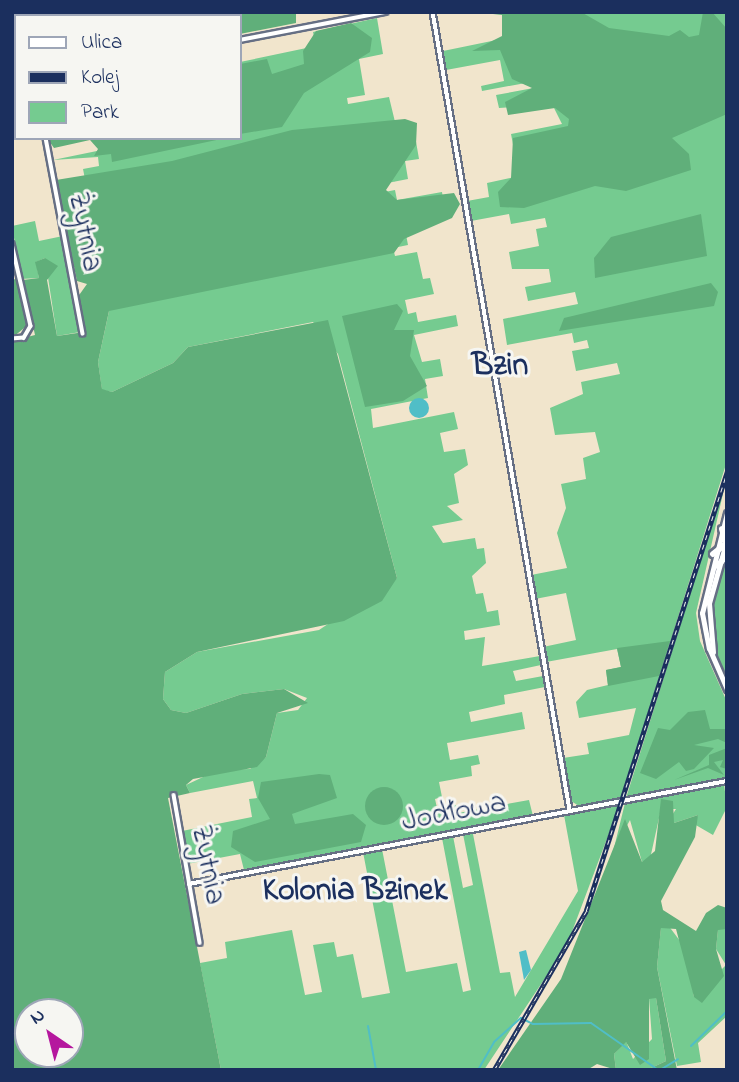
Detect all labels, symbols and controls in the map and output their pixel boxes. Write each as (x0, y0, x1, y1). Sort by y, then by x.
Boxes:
legend (14, 14, 242, 140)
text: Ulica (81, 28, 122, 58)
text: Kolej (81, 63, 119, 93)
text: Park (81, 98, 119, 128)
street label: Żytnia (59, 189, 109, 275)
district label: Bzin (472, 348, 528, 386)
street label: Jodłowa (399, 785, 509, 841)
street label: Żytnia (182, 822, 232, 908)
district label: Kolonia Bzinek (263, 873, 447, 911)
north arrow (14, 998, 84, 1068)
text: N (25, 1002, 51, 1032)

